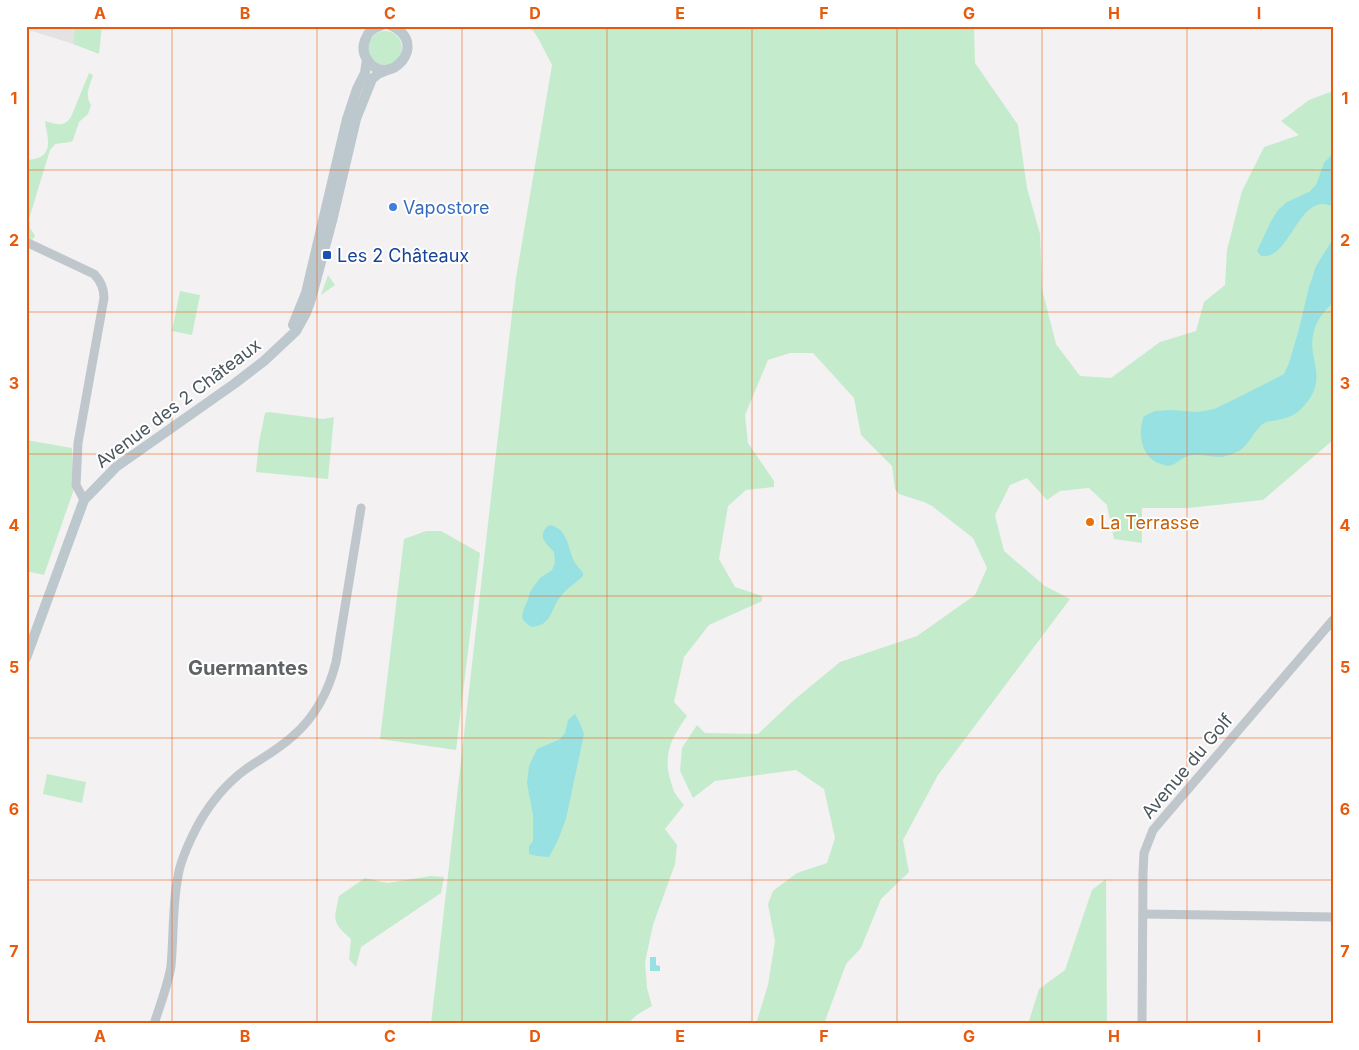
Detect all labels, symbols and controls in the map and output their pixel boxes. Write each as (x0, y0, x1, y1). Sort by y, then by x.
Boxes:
text: A (94, 3, 106, 23)
text: B (240, 3, 250, 23)
text: C (384, 3, 396, 23)
text: D (529, 3, 541, 23)
text: E (675, 3, 685, 23)
text: F (819, 3, 829, 23)
text: G (963, 3, 975, 23)
text: H (1108, 3, 1120, 23)
text: I (1257, 3, 1261, 23)
text: 1 (11, 88, 17, 108)
text: 1 (1342, 88, 1348, 108)
place label: Vapostore (403, 197, 489, 218)
marker: Vapostore (387, 201, 399, 213)
text: 2 (9, 230, 19, 250)
text: 2 (1340, 230, 1350, 250)
place label: Les 2 Châteaux (337, 245, 469, 266)
marker: Les 2 Châteaux (321, 249, 333, 261)
street label: Avenue des 2 Châteaux (91, 334, 265, 472)
text: 3 (9, 373, 19, 393)
text: 3 (1340, 373, 1350, 393)
place label: La Terrasse (1100, 512, 1200, 533)
text: 4 (9, 515, 20, 535)
text: 4 (1340, 515, 1351, 535)
marker: La Terrasse (1084, 516, 1096, 528)
district label: Guermantes (188, 656, 308, 680)
text: 5 (9, 657, 19, 677)
text: 5 (1340, 657, 1350, 677)
street label: Avenue du Golf (1137, 709, 1237, 823)
text: 6 (9, 799, 19, 819)
text: 6 (1340, 799, 1350, 819)
text: 7 (9, 941, 19, 961)
text: 7 (1340, 941, 1350, 961)
text: A (94, 1026, 106, 1046)
text: B (240, 1026, 250, 1046)
text: C (384, 1026, 396, 1046)
text: D (529, 1026, 541, 1046)
text: E (675, 1026, 685, 1046)
text: F (819, 1026, 829, 1046)
text: G (963, 1026, 975, 1046)
text: H (1108, 1026, 1120, 1046)
text: I (1257, 1026, 1261, 1046)

